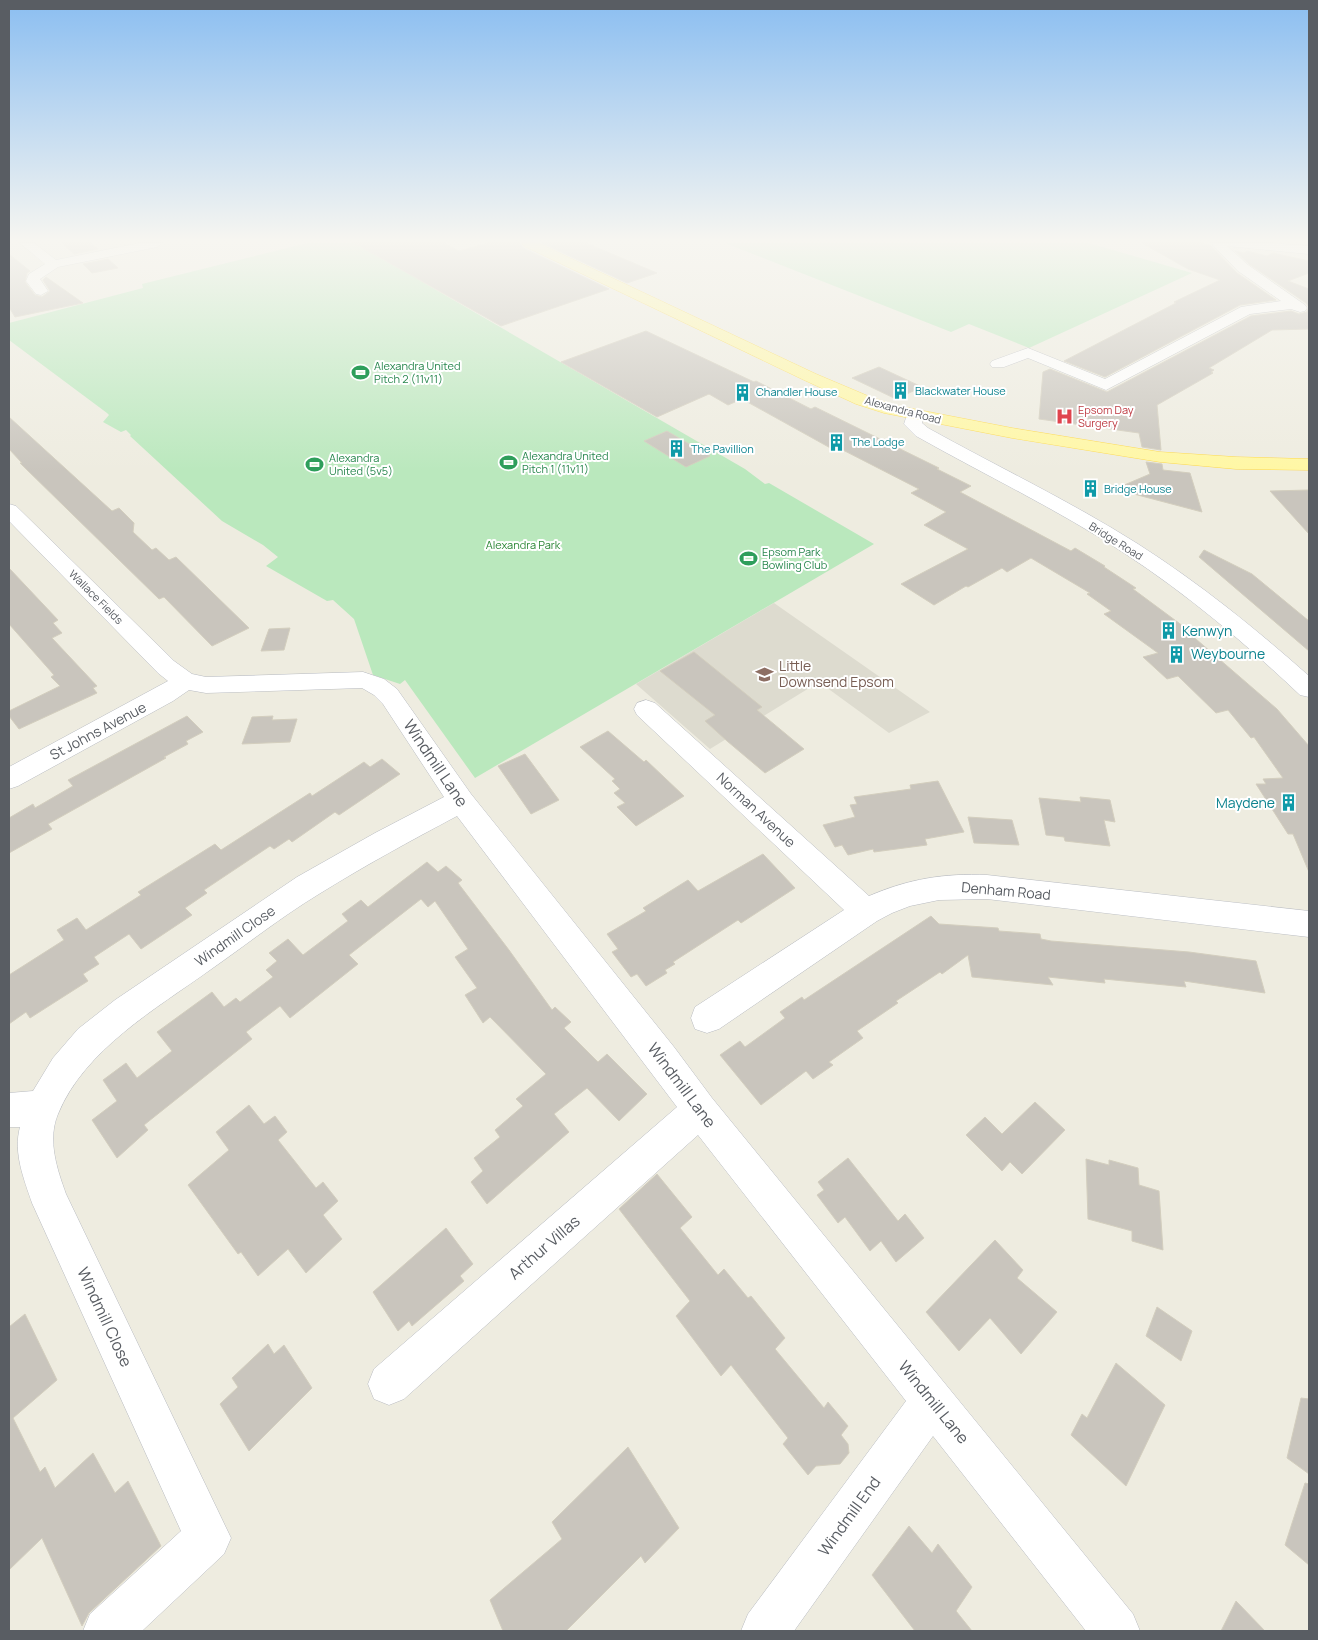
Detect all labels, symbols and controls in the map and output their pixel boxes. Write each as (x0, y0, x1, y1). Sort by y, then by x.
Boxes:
place label: Alexandra United Pitch 2 (11v11) (374, 358, 460, 386)
sports icon: Alexandra United Pitch 2 (11v11) (350, 362, 370, 382)
building icon: Blackwater House (891, 381, 911, 401)
building icon: Chandler House (732, 382, 752, 402)
place label: Blackwater House (915, 383, 1006, 398)
place label: Chandler House (756, 384, 838, 399)
street label: Alexandra Road (863, 392, 943, 427)
place label: Epsom Day Surgery (1078, 402, 1134, 430)
hospital icon: Epsom Day Surgery (1054, 406, 1074, 426)
building icon: The Lodge (827, 432, 847, 452)
place label: The Lodge (851, 434, 905, 449)
building icon: The Pavillion (667, 439, 687, 459)
place label: The Pavillion (691, 441, 754, 456)
place label: Alexandra United Pitch 1 (11v11) (522, 448, 608, 476)
place label: Alexandra United (5v5) (329, 450, 393, 478)
sports icon: Alexandra United Pitch 1 (11v11) (498, 452, 518, 472)
sports icon: Alexandra United (5v5) (305, 454, 325, 474)
building icon: Bridge House (1080, 479, 1100, 499)
place label: Bridge House (1104, 481, 1172, 496)
street label: Bridge Road (1086, 518, 1146, 563)
park label: Alexandra Park (486, 537, 561, 552)
place label: Epsom Park Bowling Club (762, 544, 828, 572)
sports icon: Epsom Park Bowling Club (738, 548, 758, 568)
street label: Wallace Fields (66, 566, 127, 627)
building icon: Kenwyn (1158, 621, 1178, 641)
place label: Kenwyn (1182, 621, 1232, 640)
building icon: Weybourne (1167, 644, 1187, 664)
place label: Weybourne (1191, 644, 1265, 663)
place label: Little Downsend Epsom (779, 656, 894, 691)
school or university icon: Little Downsend Epsom (755, 664, 775, 684)
street label: St Johns Avenue (46, 697, 149, 764)
street label: Windmill Lane (399, 715, 473, 811)
street label: Norman Avenue (713, 768, 800, 851)
place label: Maydene (1216, 793, 1275, 812)
building icon: Maydene (1279, 793, 1299, 813)
street label: Denham Road (961, 877, 1052, 904)
street label: Windmill Close (191, 901, 279, 970)
street label: Windmill Lane (643, 1038, 721, 1132)
street label: Arthur Villas (504, 1210, 584, 1284)
street label: Windmill Close (72, 1264, 138, 1370)
street label: Windmill Lane (894, 1356, 974, 1448)
street label: Windmill End (813, 1472, 885, 1560)

